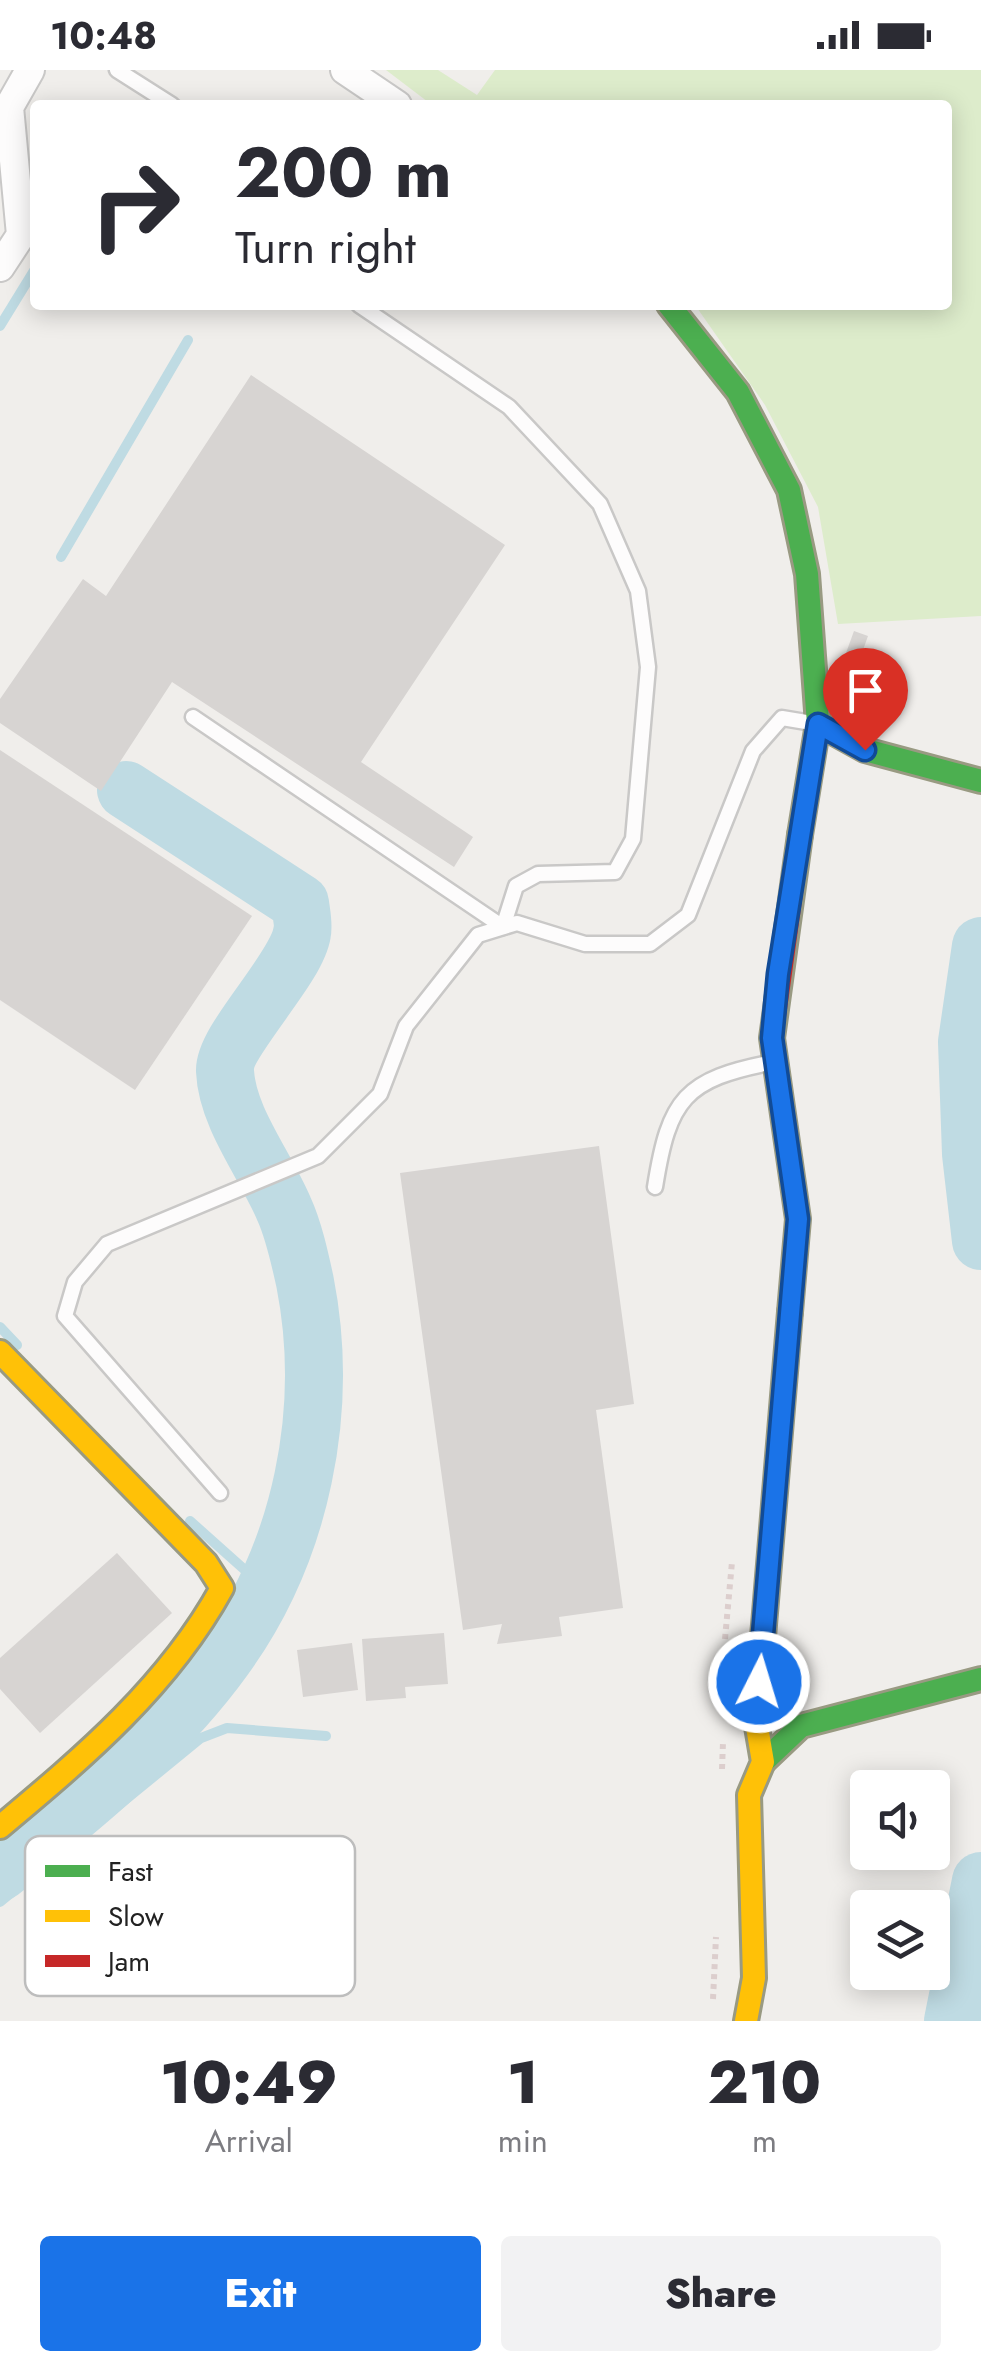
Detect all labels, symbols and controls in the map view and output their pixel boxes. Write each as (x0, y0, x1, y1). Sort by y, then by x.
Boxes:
text: 10:48 (50, 8, 157, 63)
text: 200 m (235, 122, 452, 223)
icon: right (70, 140, 200, 270)
text: Turn right (235, 215, 416, 280)
pin (823, 648, 908, 751)
icon: arrive (838, 663, 893, 718)
position arrow (707, 1630, 811, 1734)
map controls (850, 1770, 950, 1990)
button: sound (850, 1770, 950, 1870)
legend (25, 1836, 355, 1996)
text: Fast (108, 1851, 153, 1892)
button: layers (850, 1890, 950, 1990)
text: Slow (108, 1896, 164, 1937)
text: Jam (104, 1941, 150, 1982)
text: 10:49 (160, 2039, 338, 2126)
text: 1 (507, 2039, 539, 2126)
text: 210 (708, 2039, 821, 2126)
text: Arrival (205, 2118, 293, 2164)
text: min (498, 2118, 548, 2164)
text: m (752, 2118, 777, 2164)
button: Exit (40, 2236, 481, 2351)
button: Share (501, 2236, 941, 2351)

